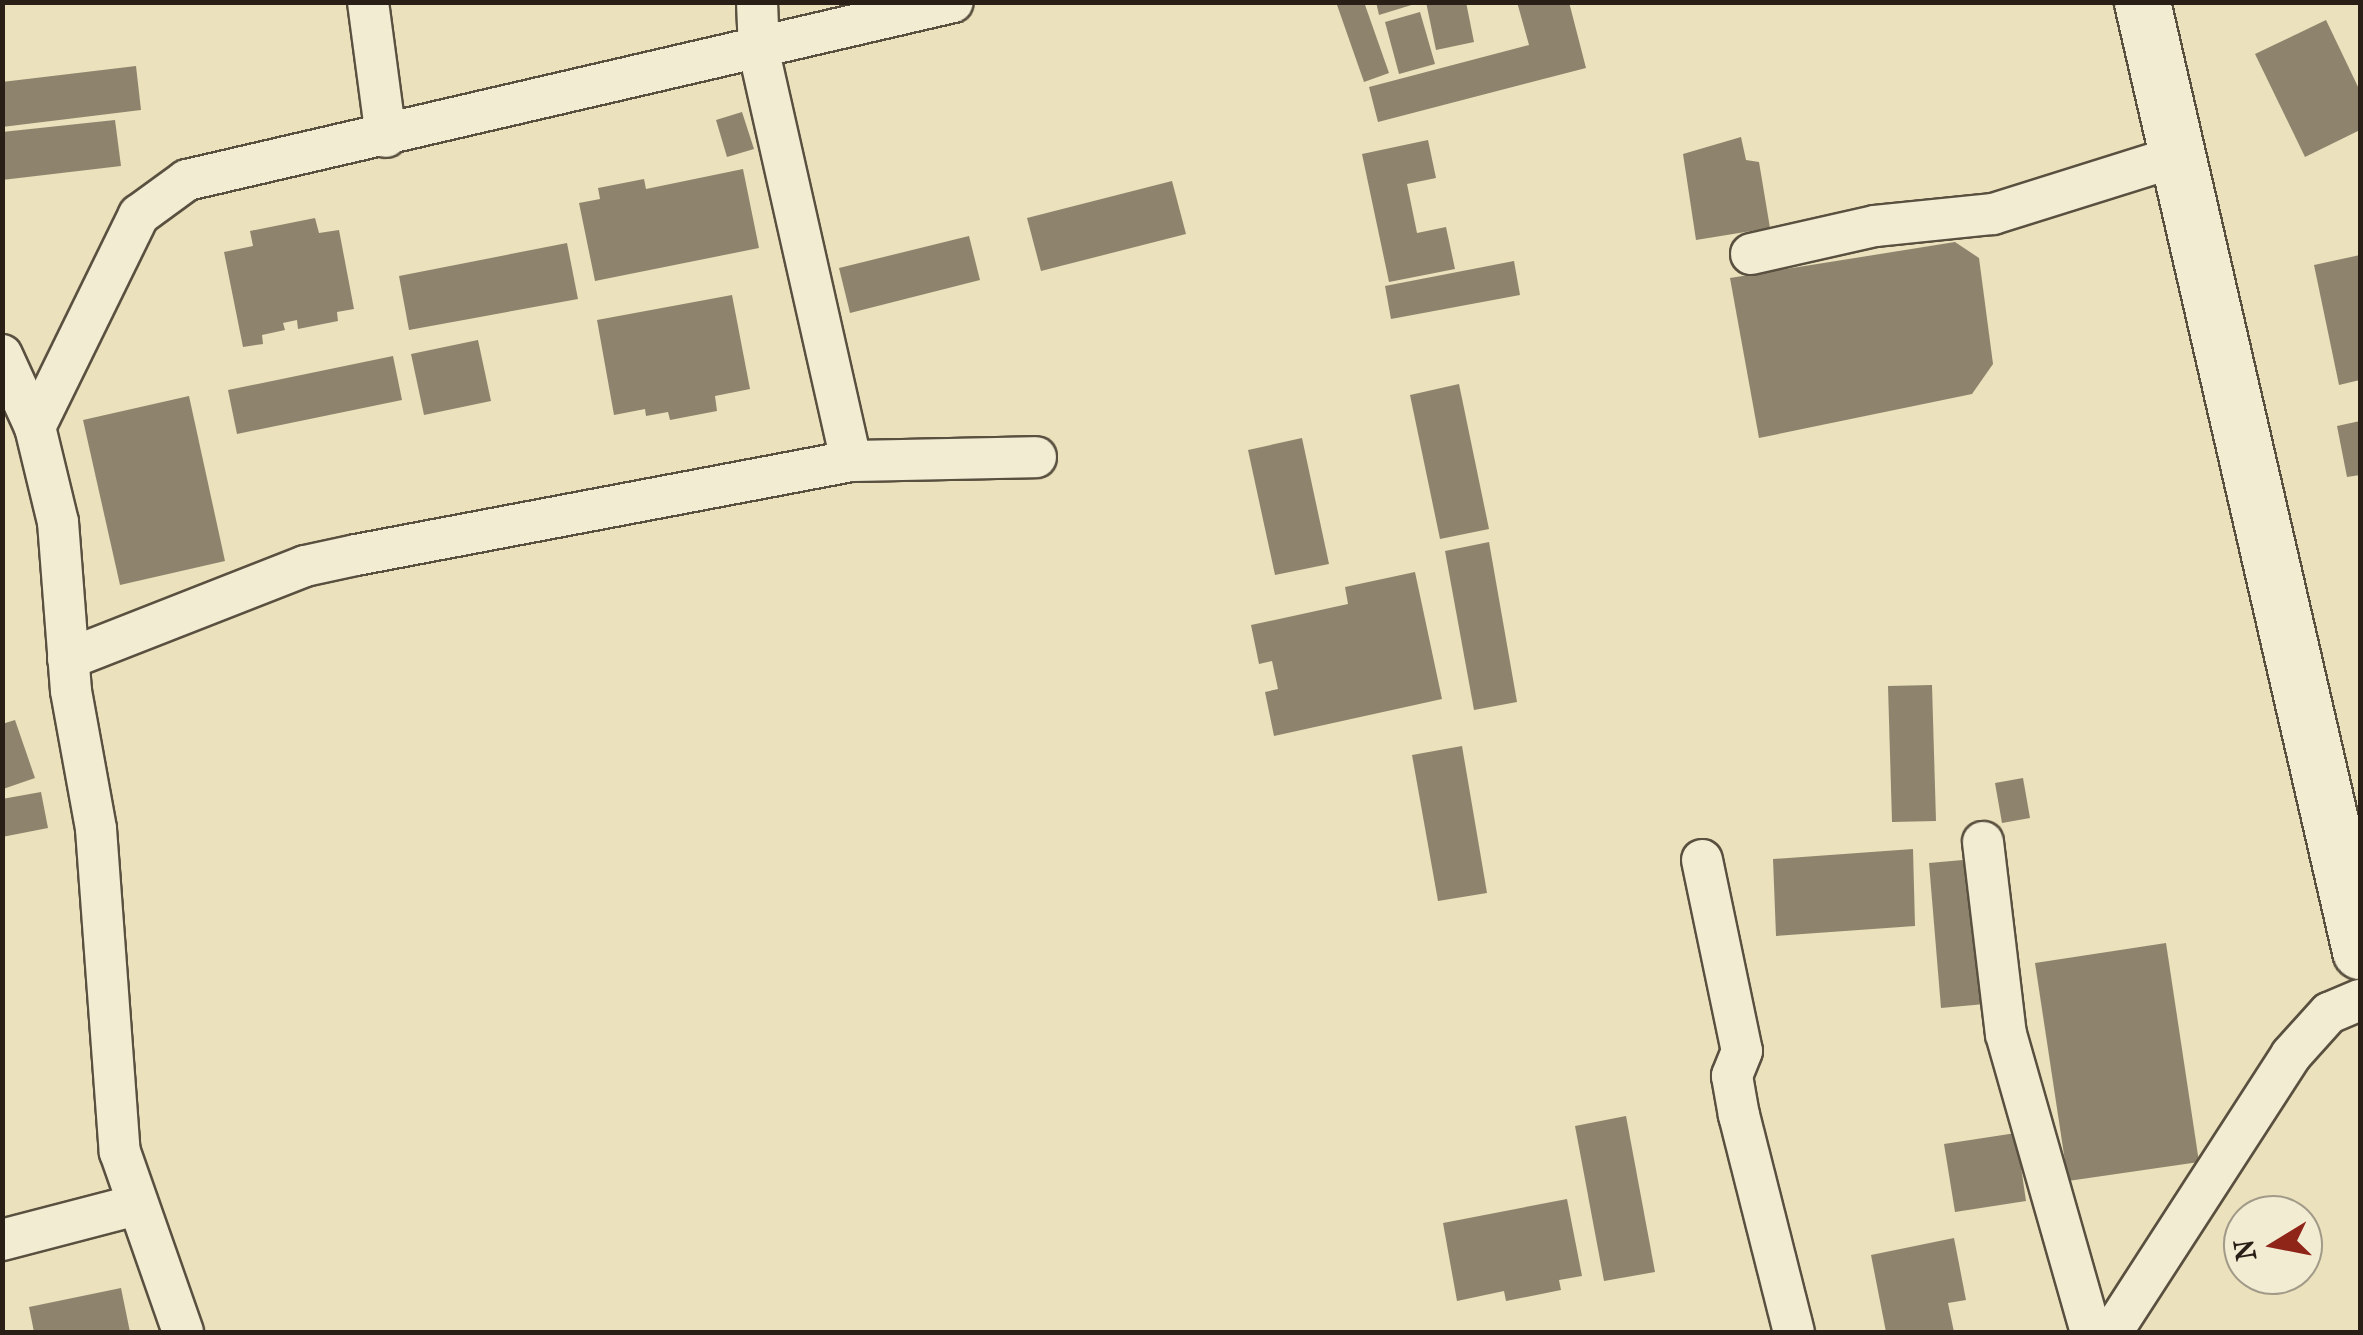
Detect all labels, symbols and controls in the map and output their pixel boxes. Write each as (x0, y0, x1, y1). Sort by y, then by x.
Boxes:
north arrow (2223, 1195, 2323, 1295)
text: N (2227, 1237, 2263, 1263)

